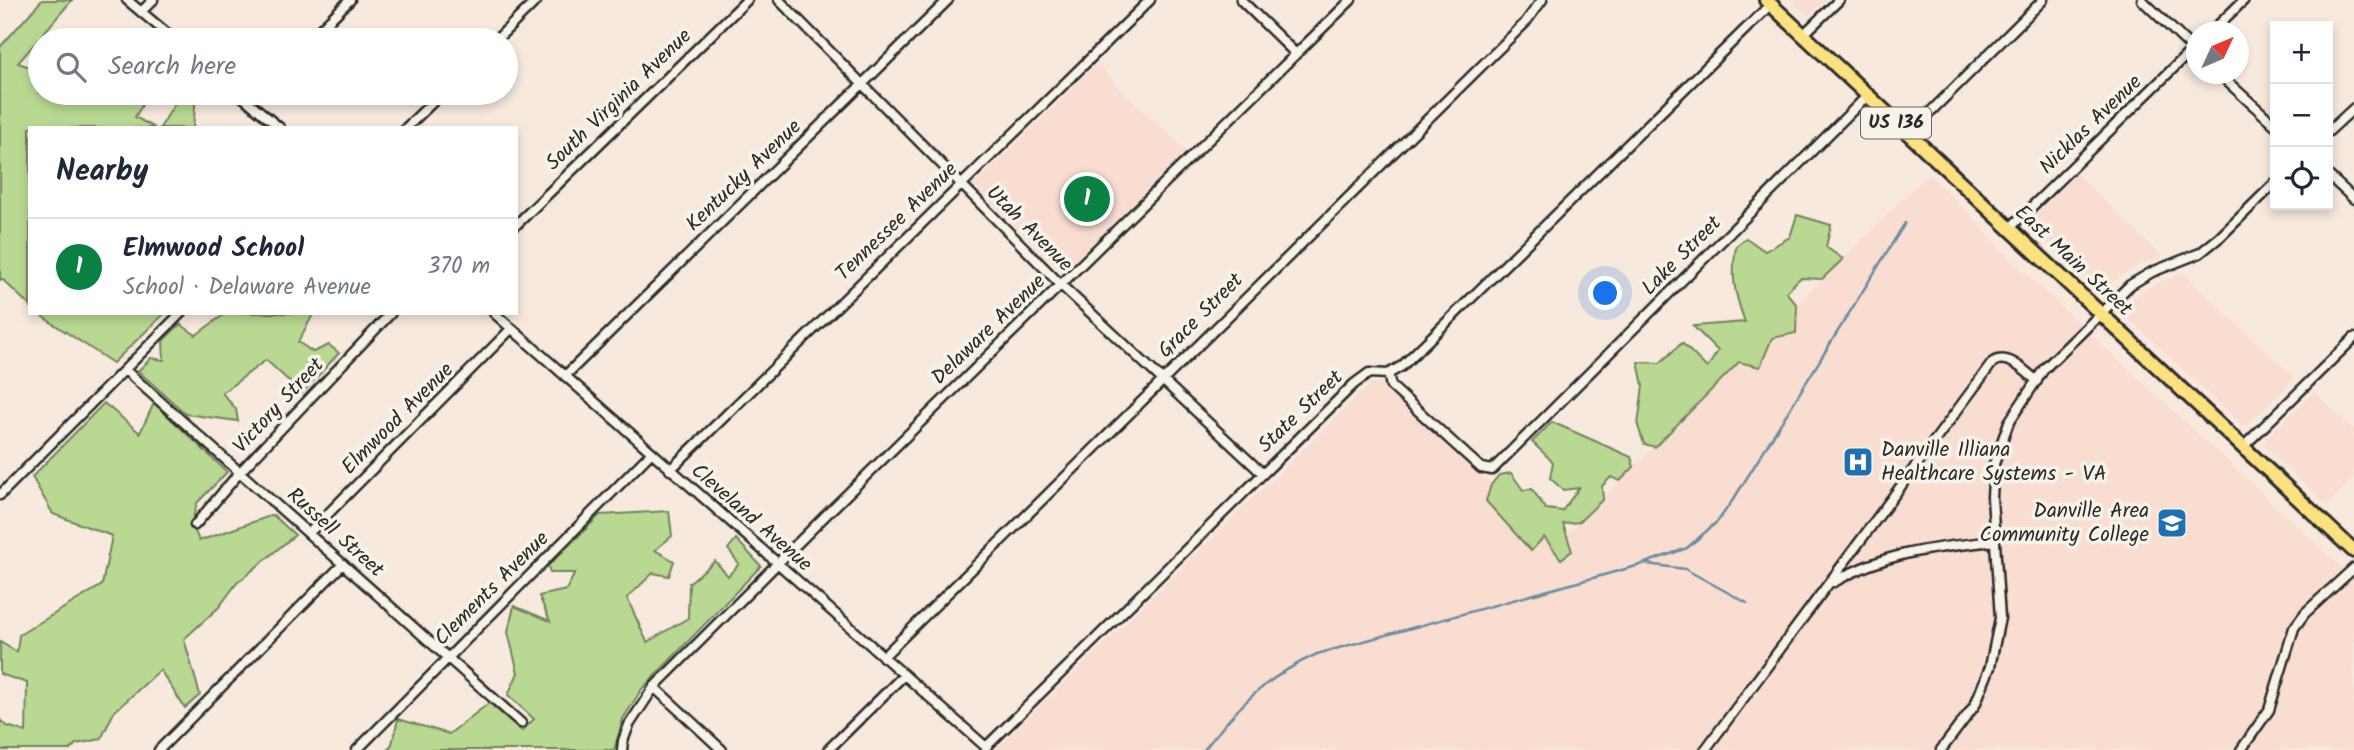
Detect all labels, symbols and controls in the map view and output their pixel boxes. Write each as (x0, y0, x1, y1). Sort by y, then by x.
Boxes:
street label: South Virginia Avenue (538, 21, 700, 179)
north arrow (2186, 21, 2249, 84)
map controls (2270, 21, 2333, 210)
button: + (2270, 21, 2333, 84)
search box (28, 28, 518, 105)
text: Search here (108, 46, 236, 88)
icon: search (52, 48, 90, 86)
street label: Nicklas Avenue (2032, 67, 2151, 183)
button: − (2270, 84, 2333, 147)
road number: US 136 (1861, 108, 1931, 139)
street label: Kentucky Avenue (678, 111, 810, 240)
button: locate (2270, 147, 2333, 210)
text: Nearby (56, 148, 148, 196)
street label: Tennessee Avenue (828, 154, 966, 289)
pin: 1 (1064, 173, 1110, 225)
street label: Utah Avenue (978, 178, 1081, 281)
street label: East Main Street (2006, 197, 2140, 325)
street label: Lake Street (1634, 208, 1730, 304)
text: Elmwood School (123, 228, 304, 270)
text: 1 (76, 249, 82, 285)
text: 370 m (427, 249, 490, 285)
street label: Grace Street (1150, 265, 1252, 367)
street label: Delaware Avenue (924, 266, 1054, 393)
text: School · Delaware Avenue (123, 270, 371, 306)
your location (1588, 276, 1622, 310)
street label: Victory Street (225, 350, 333, 462)
street label: Elmwood Avenue (334, 355, 462, 483)
street label: State Street (1251, 362, 1352, 462)
place label: Danville Illiana Healthcare Systems - VA (1881, 434, 2107, 491)
hospital icon: Danville Illiana Healthcare Systems - VA (1841, 445, 1875, 479)
street label: Cleveland Avenue (683, 456, 820, 581)
street label: Russell Street (279, 480, 392, 587)
place label: Danville Area Community College (1980, 495, 2150, 552)
school or university icon: Danville Area Community College (2155, 506, 2189, 540)
street label: Clements Avenue (427, 523, 558, 654)

